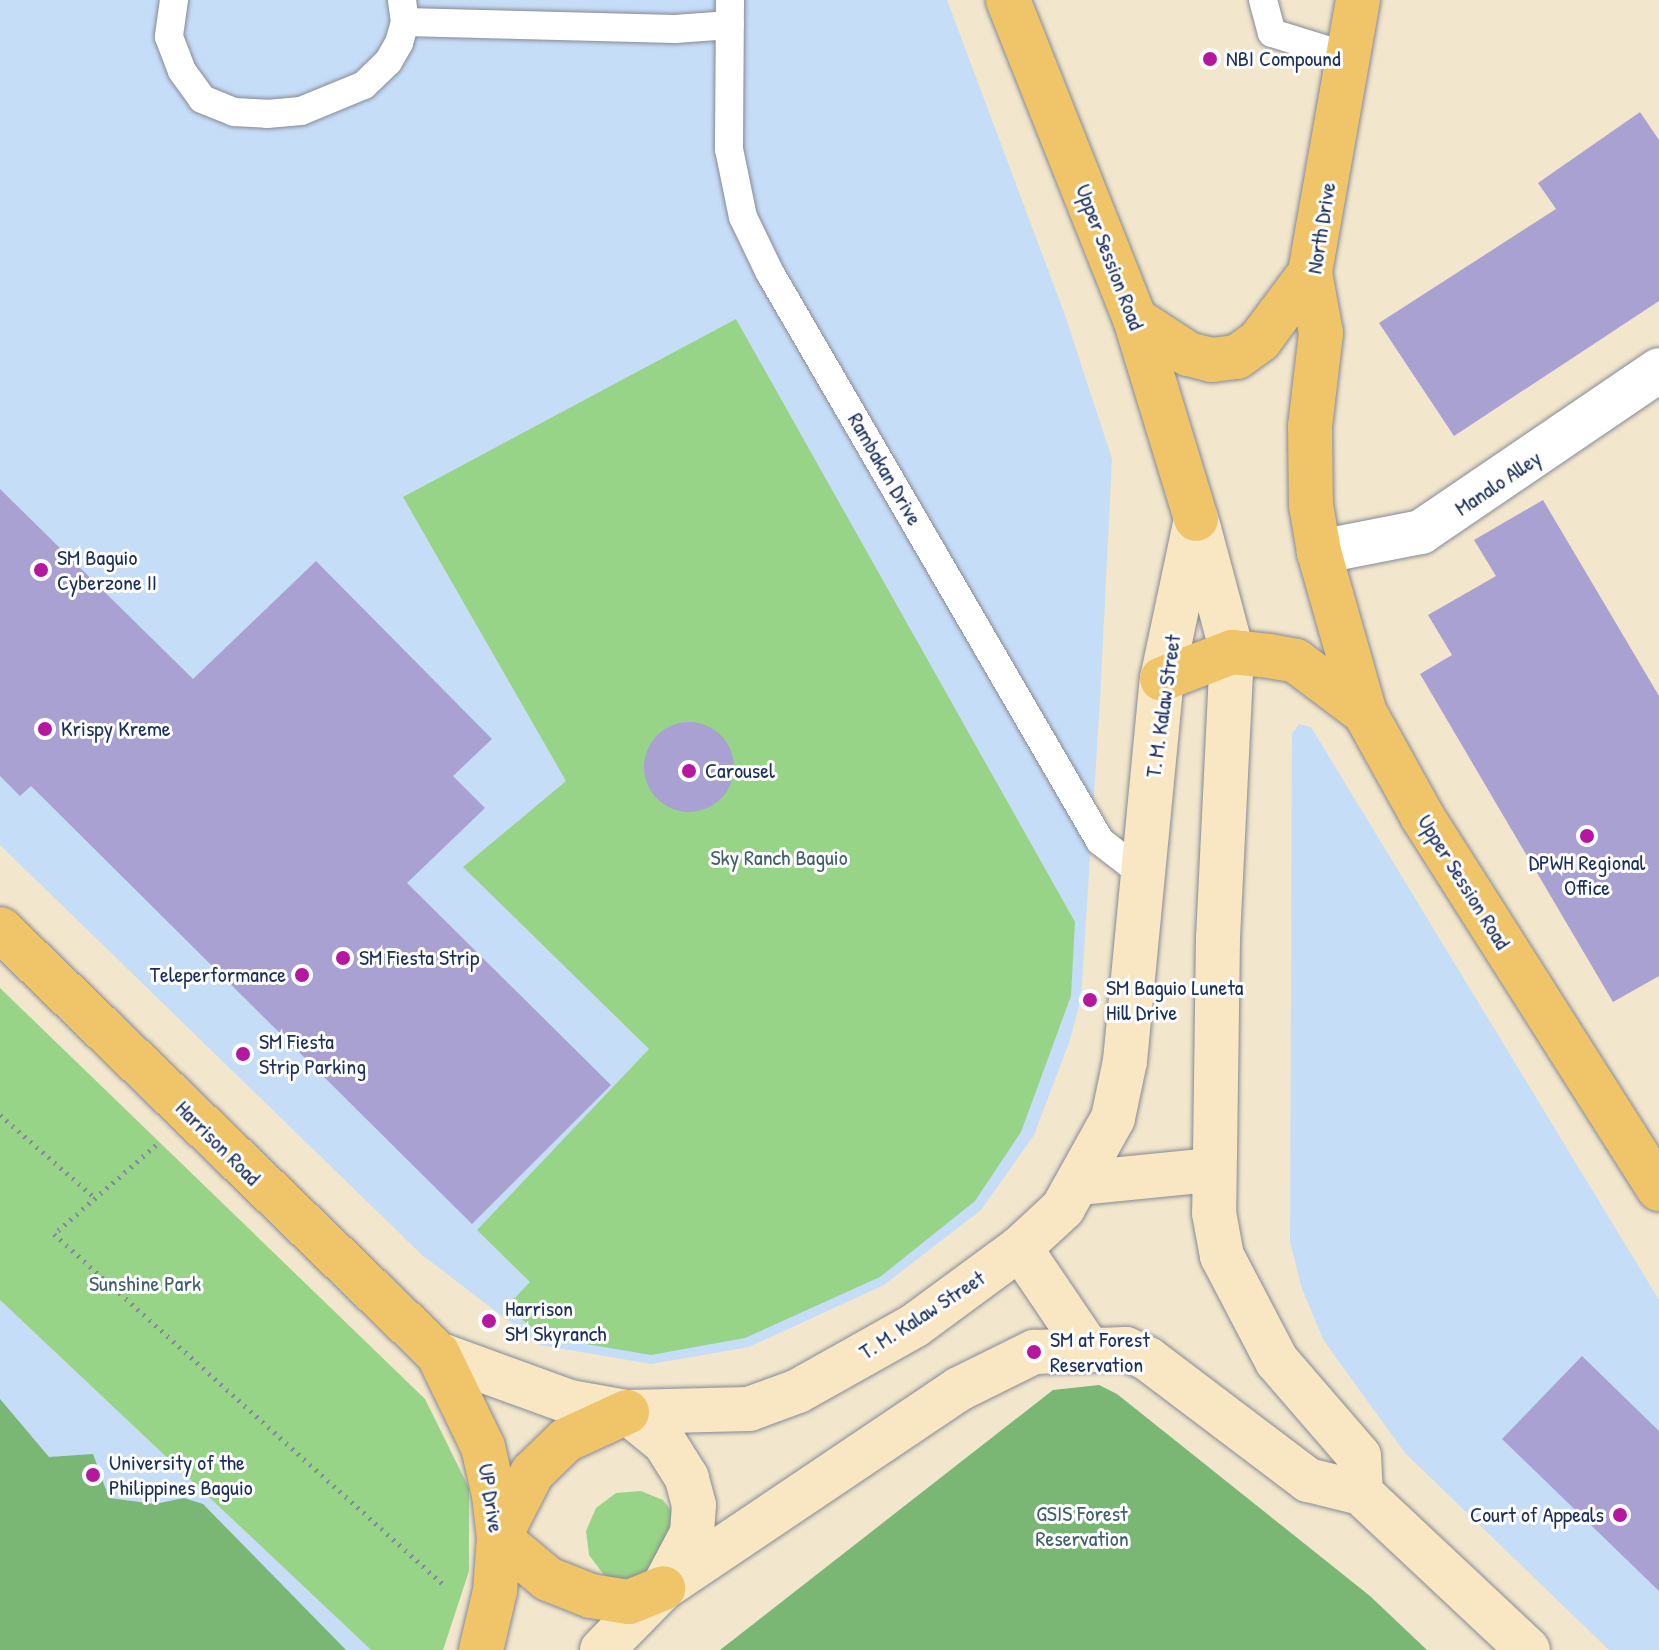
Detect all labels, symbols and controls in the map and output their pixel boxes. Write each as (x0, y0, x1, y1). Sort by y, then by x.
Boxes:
place label: NBI Compound (1226, 46, 1341, 72)
marker: NBI Compound (1201, 50, 1219, 68)
street label: Upper Session Road (1070, 180, 1150, 334)
street label: North Drive (1301, 180, 1341, 276)
street label: Rambakan Drive (842, 408, 928, 530)
street label: Manalo Alley (1450, 445, 1546, 521)
place label: SM Baguio Cyberzone II (57, 544, 157, 596)
marker: SM Baguio Cyberzone II (32, 561, 50, 579)
street label: T. M. Kalaw Street (1140, 633, 1186, 779)
place label: Krispy Kreme (61, 716, 171, 742)
marker: Krispy Kreme (36, 720, 54, 738)
place label: Carousel (705, 758, 775, 784)
marker: Carousel (680, 762, 698, 780)
street label: Upper Session Road (1412, 810, 1516, 954)
marker: DPWH Regional Office (1578, 827, 1596, 845)
park label: Sky Ranch Baguio (710, 845, 848, 871)
place label: DPWH Regional Office (1529, 849, 1645, 900)
place label: SM Fiesta Strip (359, 945, 479, 971)
marker: SM Fiesta Strip (334, 949, 352, 967)
place label: Teleperformance (150, 962, 286, 988)
marker: Teleperformance (293, 966, 311, 984)
place label: SM Baguio Luneta Hill Drive (1106, 974, 1243, 1026)
marker: SM Baguio Luneta Hill Drive (1081, 991, 1099, 1009)
place label: SM Fiesta Strip Parking (259, 1028, 366, 1080)
marker: SM Fiesta Strip Parking (234, 1045, 252, 1063)
street label: Harrison Road (170, 1095, 266, 1191)
street label: T. M. Kalaw Street (854, 1265, 990, 1365)
park label: Sunshine Park (89, 1271, 201, 1297)
place label: Harrison SM Skyranch (505, 1295, 607, 1346)
marker: Harrison SM Skyranch (480, 1312, 498, 1330)
place label: SM at Forest Reservation (1050, 1326, 1150, 1378)
marker: SM at Forest Reservation (1025, 1343, 1043, 1361)
place label: University of the Philippines Baguio (109, 1449, 253, 1500)
street label: UP Drive (473, 1462, 509, 1534)
marker: University of the Philippines Baguio (84, 1466, 102, 1484)
park label: GSIS Forest Reservation (1035, 1500, 1129, 1552)
place label: Court of Appeals (1470, 1502, 1604, 1528)
marker: Court of Appeals (1611, 1506, 1629, 1524)

